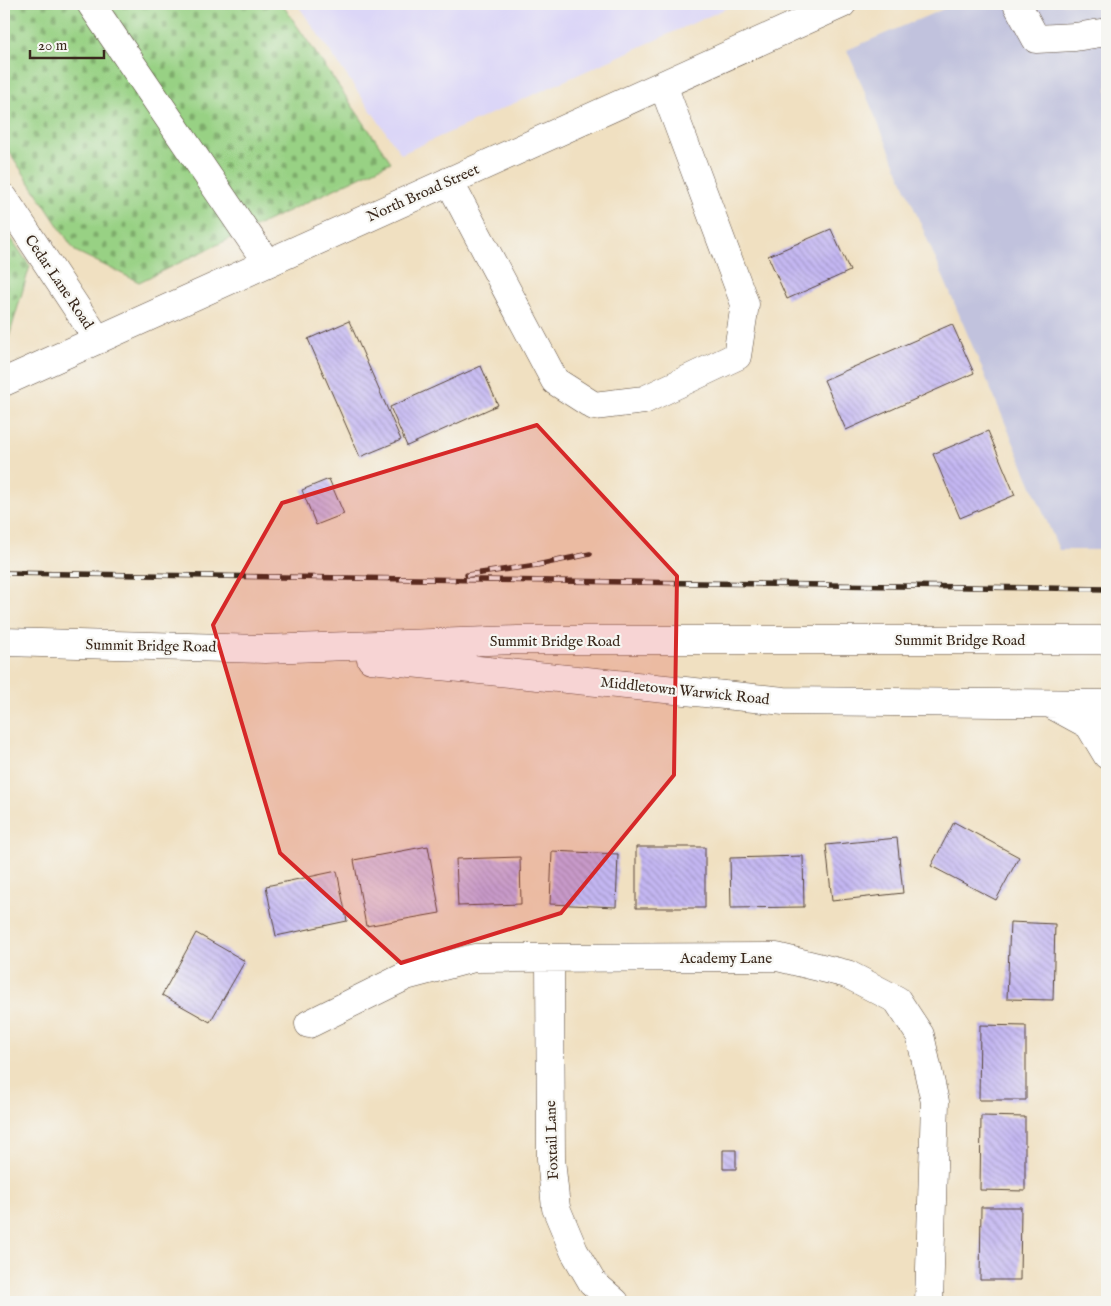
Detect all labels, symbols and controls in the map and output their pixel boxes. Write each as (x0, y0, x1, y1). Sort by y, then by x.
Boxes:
scale bar (30, 28, 104, 60)
text: 20 m (38, 36, 68, 55)
street label: North Broad Street (364, 160, 482, 226)
street label: Cedar Lane Road (20, 231, 98, 334)
street label: Summit Bridge Road (895, 631, 1026, 650)
street label: Summit Bridge Road (490, 632, 621, 651)
street label: Summit Bridge Road (86, 635, 217, 657)
street label: Middletown Warwick Road (600, 673, 771, 709)
street label: Academy Lane (679, 949, 772, 968)
street label: Foxtail Lane (541, 1100, 563, 1180)

